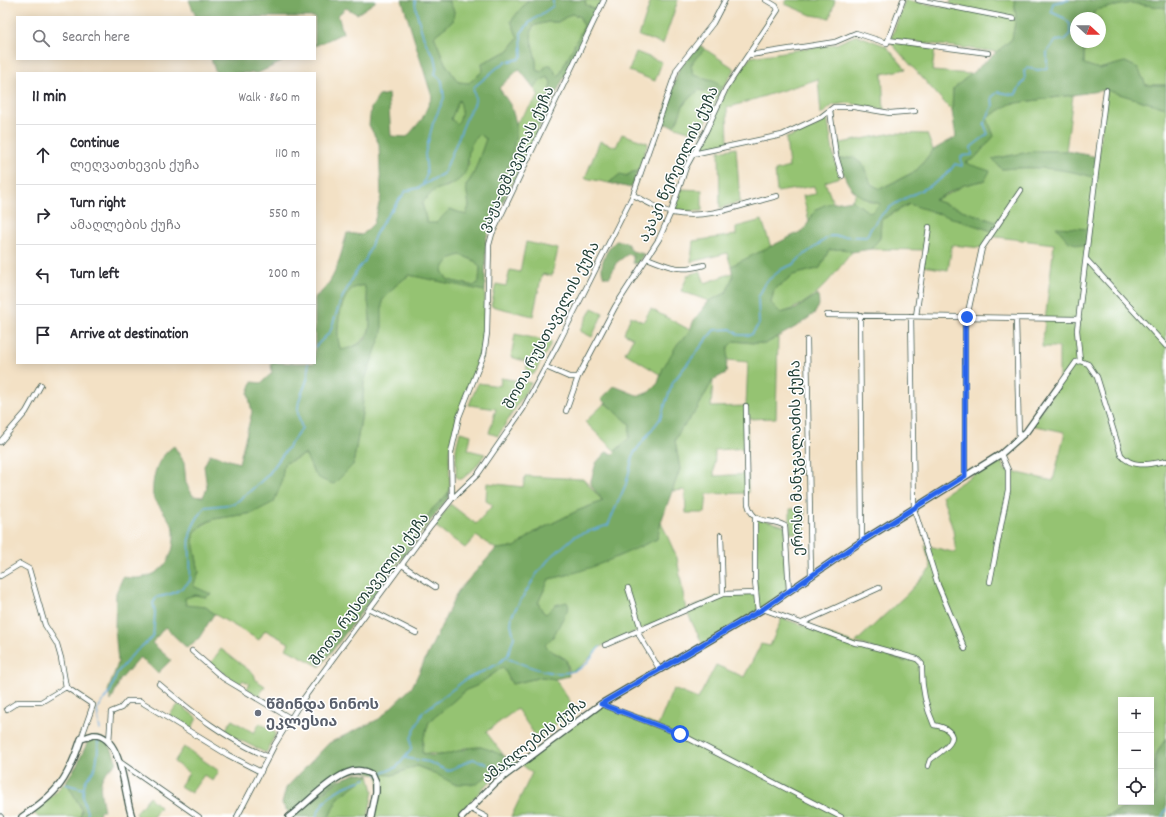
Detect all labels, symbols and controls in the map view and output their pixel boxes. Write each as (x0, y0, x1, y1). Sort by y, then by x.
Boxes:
north arrow (1070, 12, 1106, 48)
search box (16, 16, 316, 60)
icon: search (30, 27, 52, 49)
text: Search here (62, 27, 130, 49)
street label: ვაჟა-ფშაველას ქუჩა (474, 83, 561, 236)
street label: აკაკი წერეთლის ქუჩა (634, 83, 726, 246)
text: 11 min (32, 86, 66, 110)
text: Walk · 860 m (239, 89, 300, 108)
text: Continue (70, 133, 119, 155)
icon: ahead (32, 144, 54, 166)
text: 110 m (275, 145, 300, 164)
text: ლეღვათხევის ქუჩა (70, 157, 199, 176)
text: Turn right (70, 193, 126, 215)
icon: right (32, 204, 54, 226)
text: 550 m (269, 205, 300, 224)
text: ამაღლების ქუჩა (70, 217, 181, 236)
street label: შოთა რუსთაველის ქუჩა (499, 238, 606, 414)
icon: left (32, 264, 54, 286)
text: Turn left (70, 264, 119, 286)
text: 200 m (268, 265, 300, 284)
route end (958, 308, 976, 326)
icon: arrive (32, 324, 54, 346)
text: Arrive at destination (70, 324, 188, 346)
street label: ეროსი მანჯგალაძის ქუჩა (785, 360, 811, 556)
street label: შოთა რუსთაველის ქუჩა (306, 509, 436, 672)
street label: ამაღლების ქუჩა (478, 694, 592, 790)
place label: წმინდა ნინოს ეკლესია (266, 695, 379, 734)
map controls (1118, 697, 1154, 805)
button: + (1118, 697, 1154, 733)
marker: წმინდა ნინოს ეკლესია (253, 708, 263, 718)
route start (671, 725, 689, 743)
button: − (1118, 733, 1154, 769)
button: locate (1118, 769, 1154, 805)

